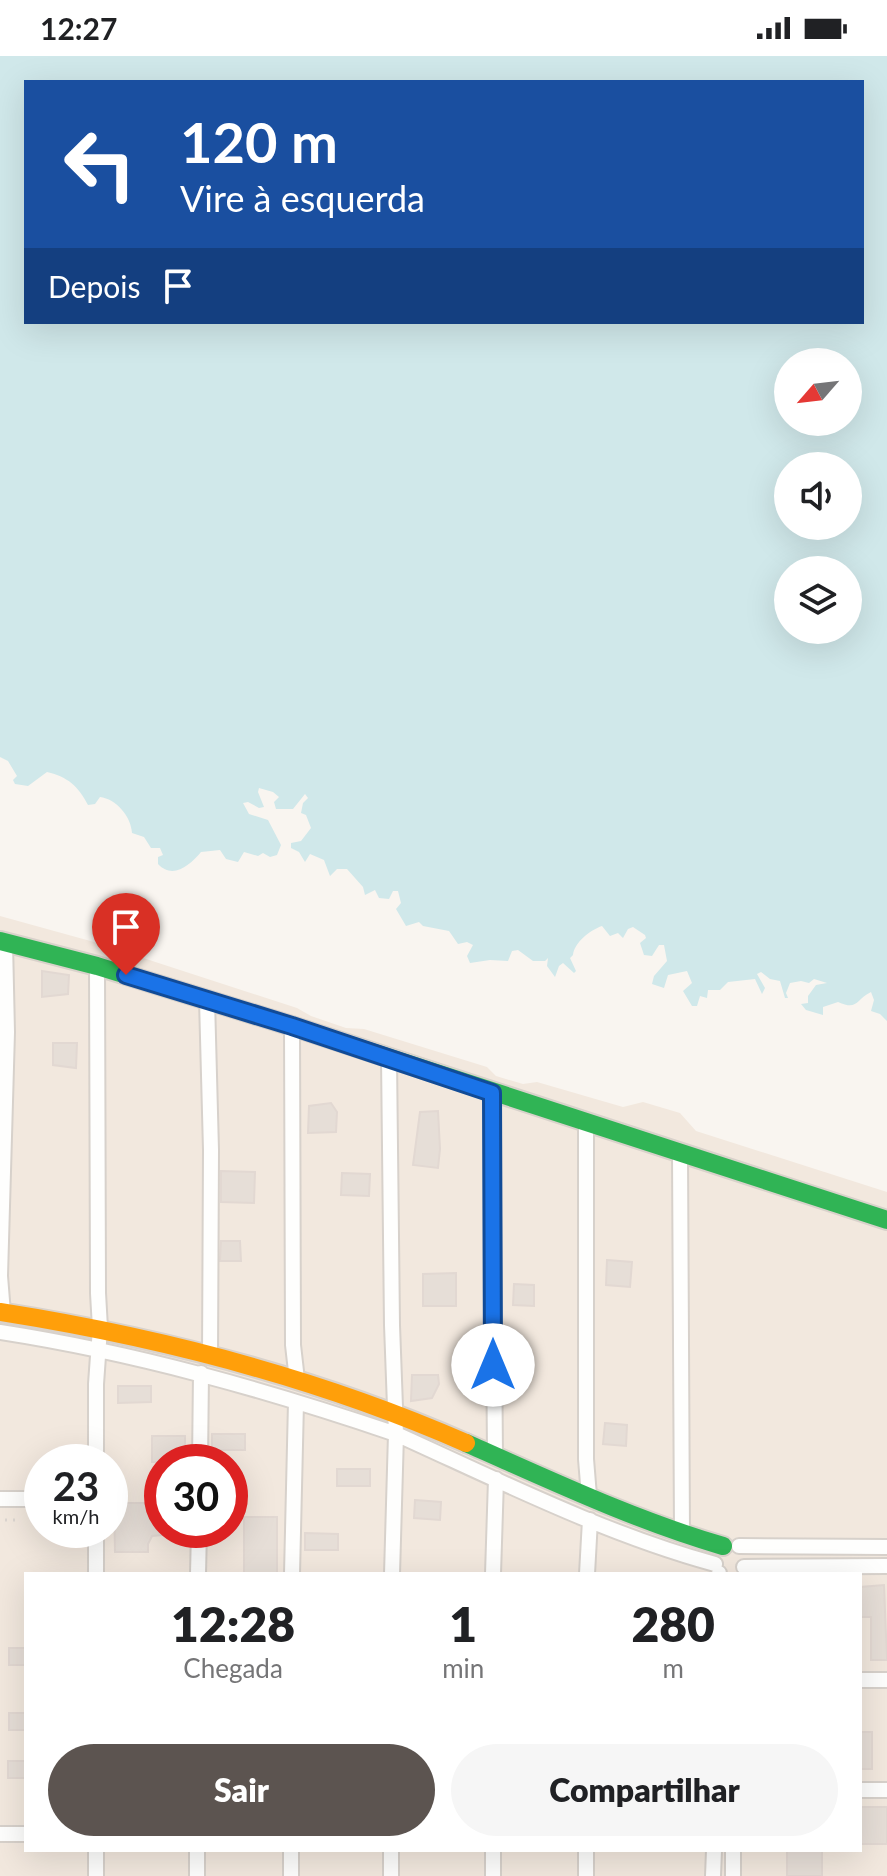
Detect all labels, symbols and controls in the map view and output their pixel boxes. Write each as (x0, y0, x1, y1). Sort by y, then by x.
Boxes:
text: 12:27 (40, 10, 117, 46)
text: 120 m (180, 108, 338, 175)
icon: left (48, 112, 152, 216)
text: Vire à esquerda (180, 176, 425, 220)
icon: arrive (156, 264, 200, 308)
text: Depois (48, 268, 140, 304)
north arrow (774, 348, 862, 436)
map controls (774, 348, 862, 644)
button: sound (774, 452, 862, 540)
button: layers (774, 556, 862, 644)
pin (92, 893, 160, 975)
icon: arrive (104, 905, 148, 949)
position arrow (451, 1323, 535, 1407)
speed limit sign: 30 (144, 1444, 248, 1548)
text: 23 (53, 1462, 99, 1510)
text: km/h (53, 1504, 99, 1528)
text: 12:28 (171, 1595, 295, 1652)
text: 1 (449, 1595, 477, 1652)
text: 280 (631, 1595, 715, 1652)
text: Chegada (183, 1652, 283, 1684)
text: min (442, 1652, 484, 1684)
text: m (662, 1652, 684, 1684)
button: Sair (48, 1744, 435, 1836)
button: Compartilhar (451, 1744, 838, 1836)

